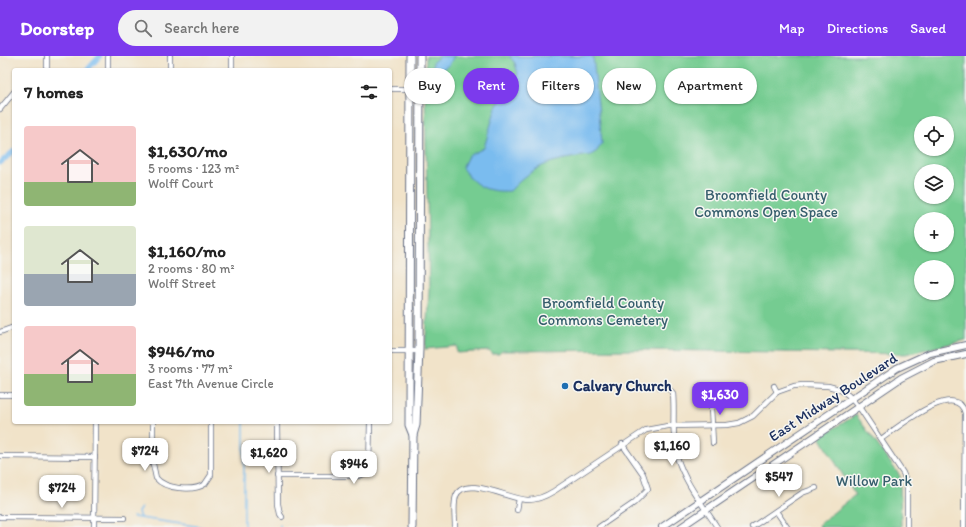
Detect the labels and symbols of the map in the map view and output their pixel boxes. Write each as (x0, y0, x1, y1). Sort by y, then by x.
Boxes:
park label: Broomfield County Commons Open Space (694, 186, 838, 221)
park label: Broomfield County Commons Cemetery (538, 294, 668, 329)
street label: East Midway Boulevard (765, 349, 901, 445)
place label: Calvary Church (573, 377, 672, 396)
marker: Calvary Church (560, 381, 570, 391)
pin: $1,630 (687, 382, 753, 416)
pin: $1,160 (639, 433, 705, 467)
pin: $724 (121, 438, 169, 472)
pin: $1,620 (236, 440, 302, 474)
pin: $946 (330, 451, 378, 485)
pin: $547 (755, 464, 803, 498)
park label: Willow Park (836, 472, 913, 490)
pin: $724 (38, 475, 86, 509)

